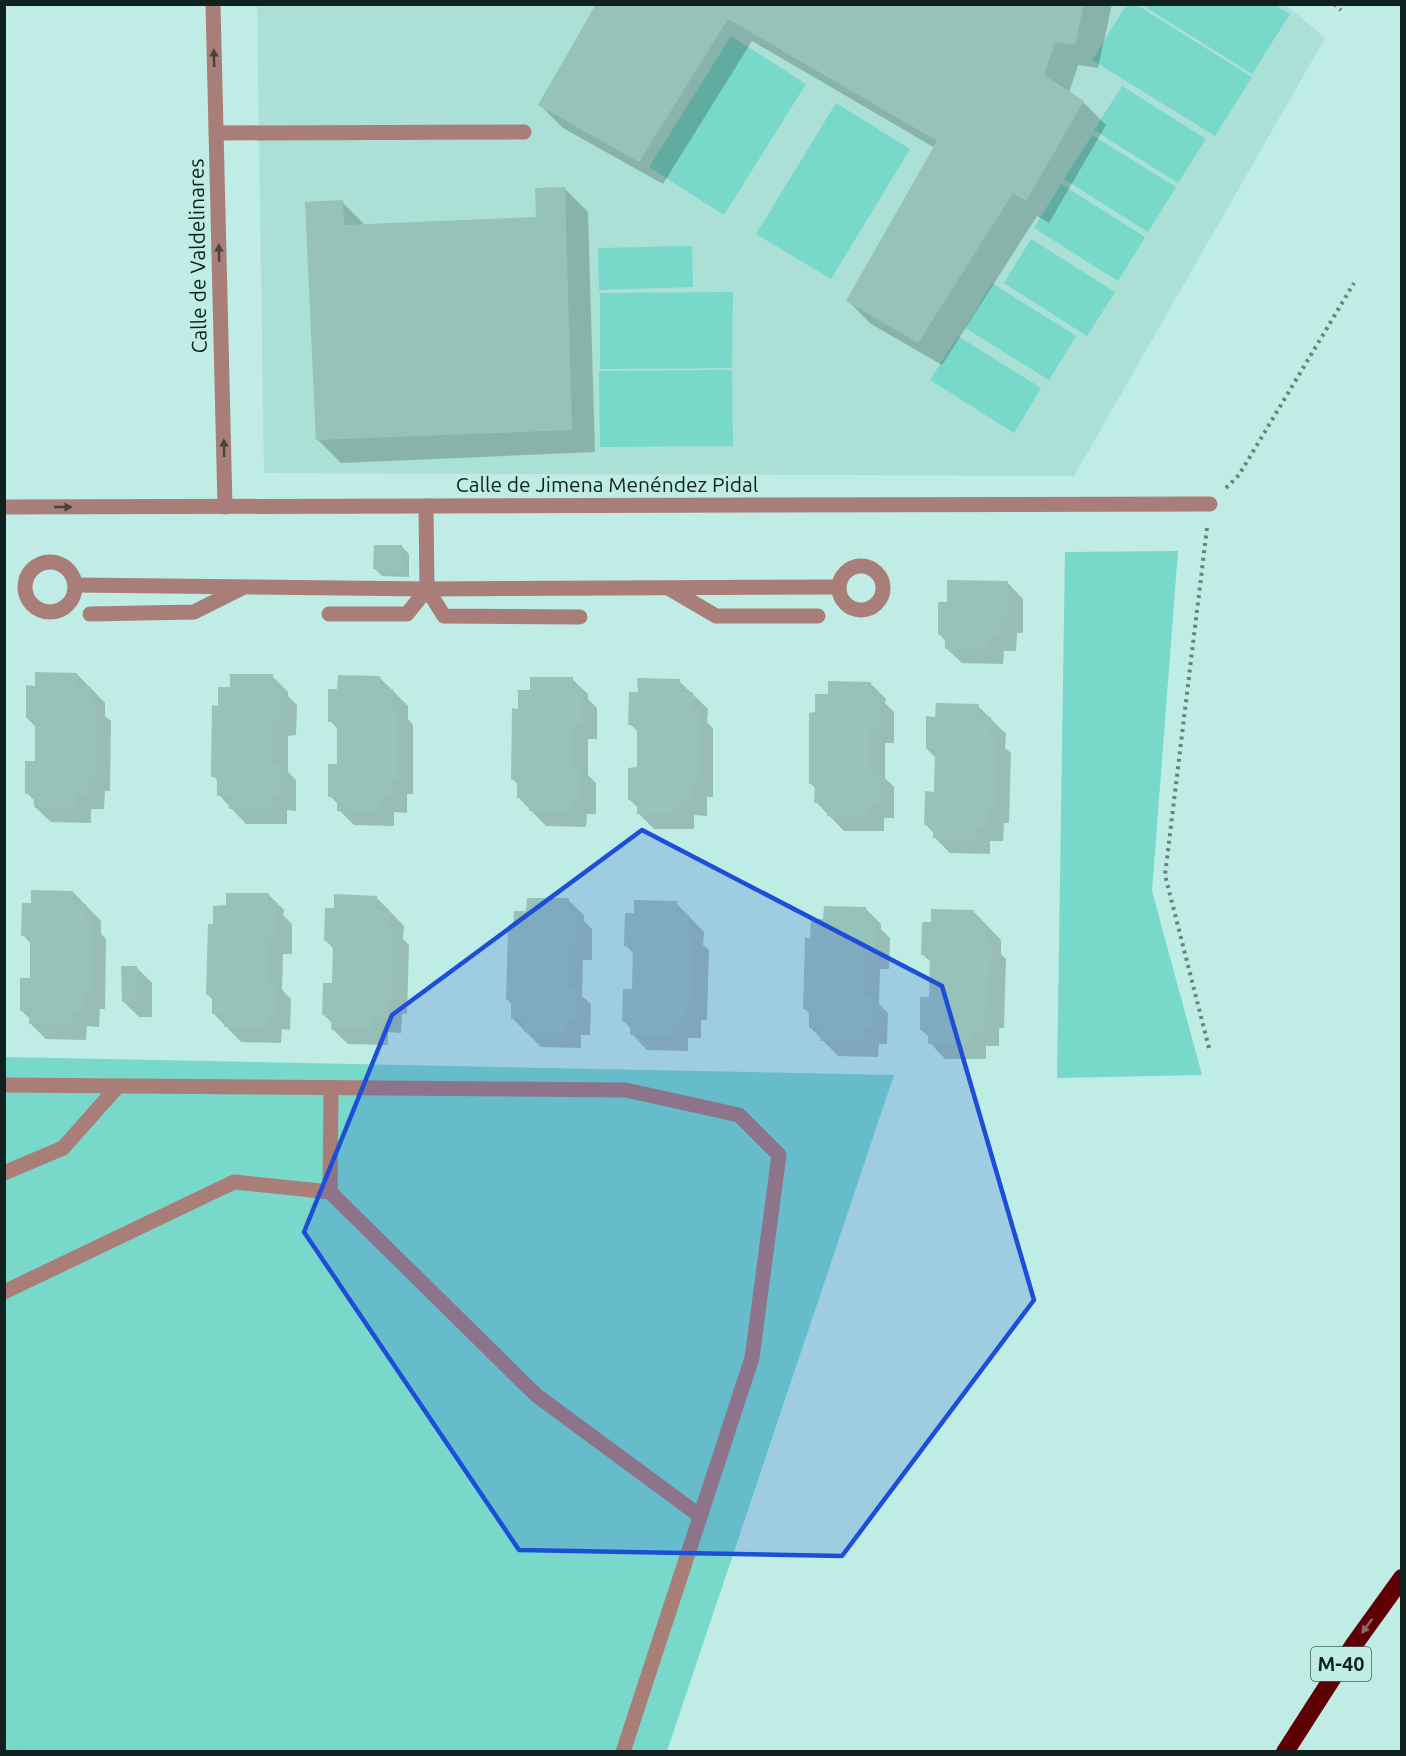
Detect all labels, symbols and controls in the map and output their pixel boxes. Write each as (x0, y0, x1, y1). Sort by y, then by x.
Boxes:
one-way arrow (209, 49, 219, 68)
street label: Calle de Valdelinares (183, 158, 211, 354)
one-way arrow (214, 244, 224, 263)
one-way arrow (219, 439, 228, 458)
street label: Calle de Jimena Menéndez Pidal (456, 472, 758, 496)
one-way arrow (53, 502, 72, 512)
one-way arrow (1361, 1617, 1373, 1633)
road number: M-40 (1311, 1647, 1371, 1681)

